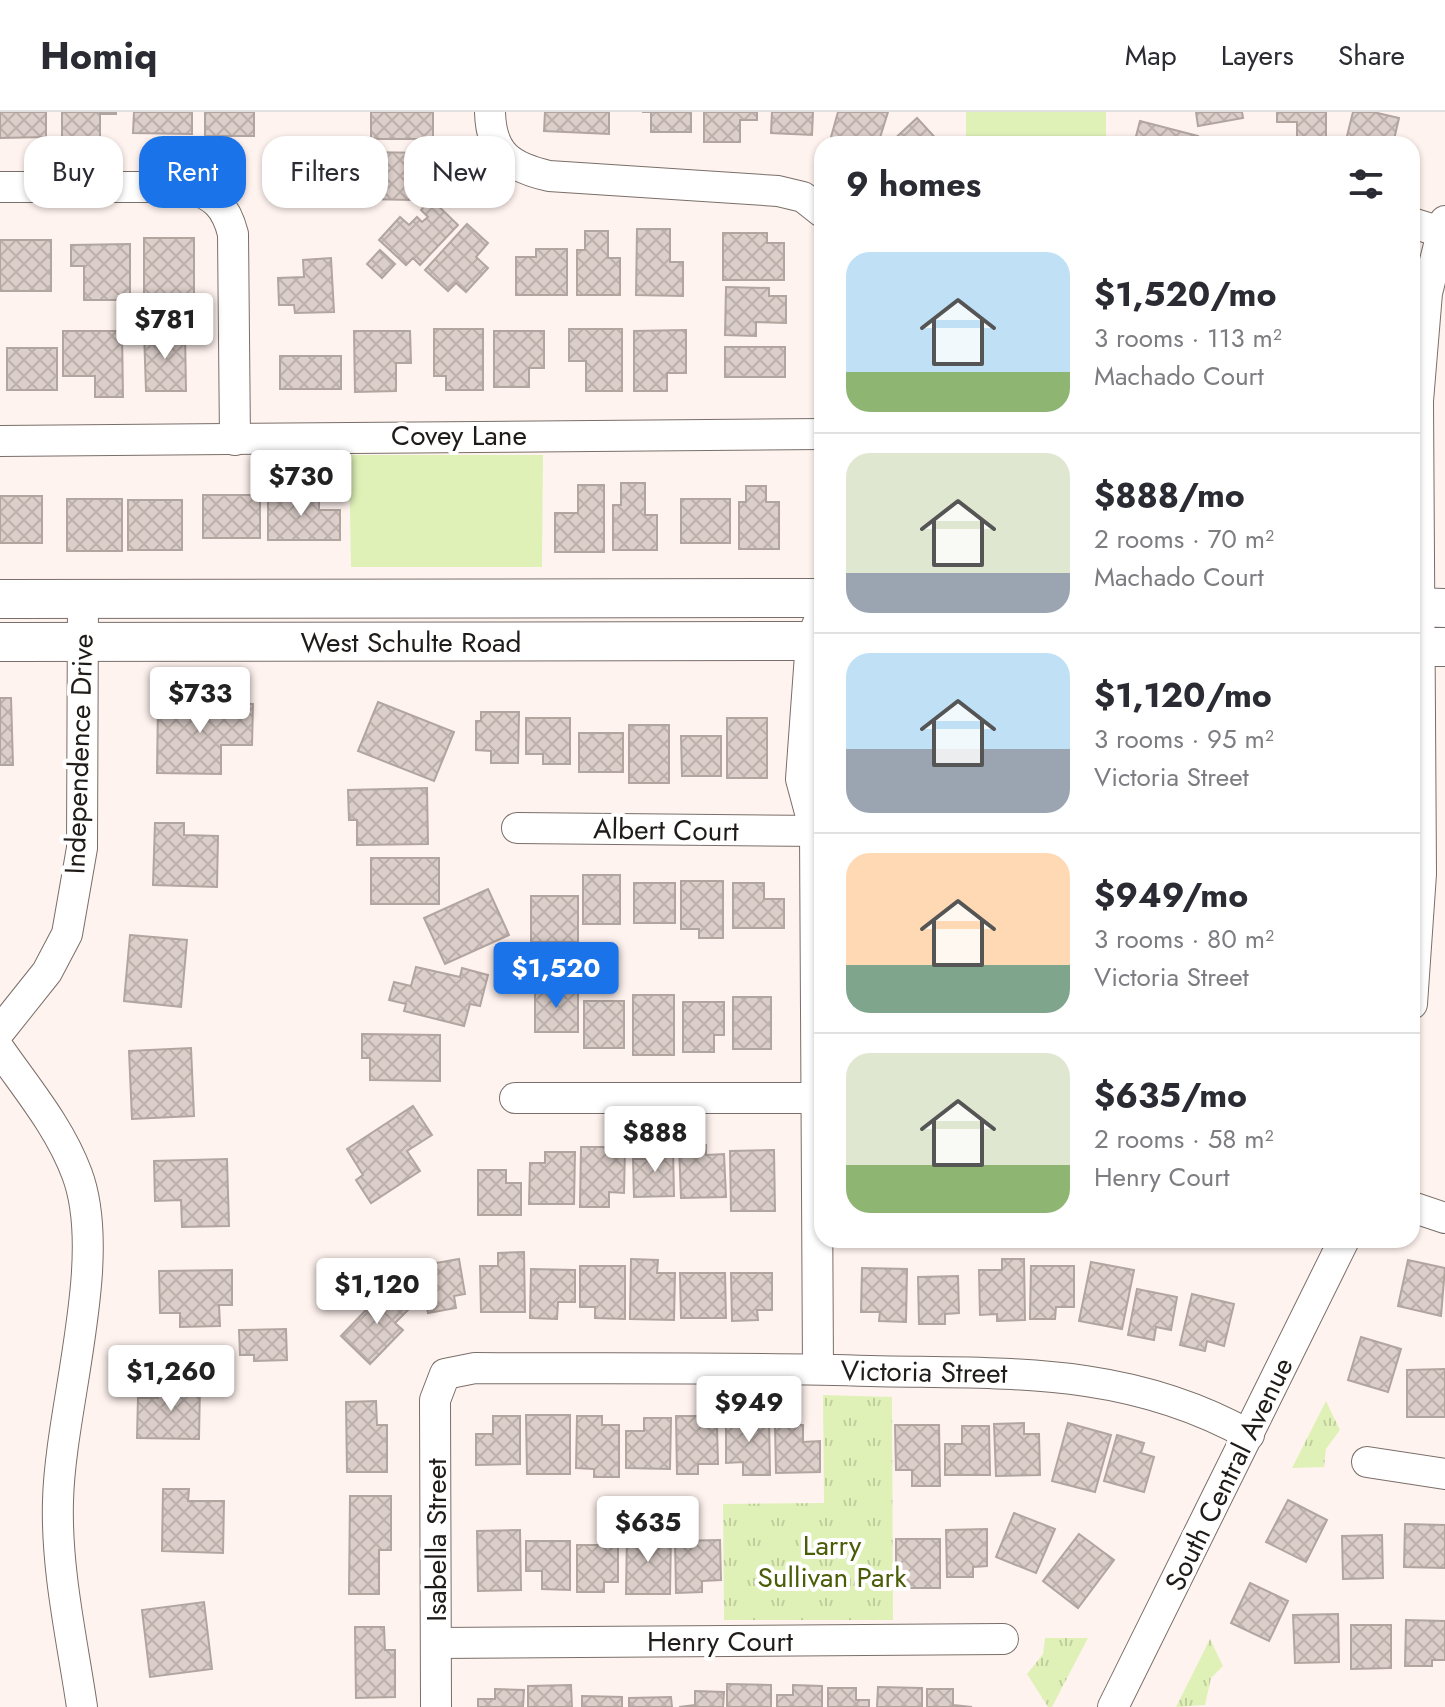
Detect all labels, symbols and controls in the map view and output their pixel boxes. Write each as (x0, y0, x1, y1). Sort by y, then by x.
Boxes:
text: Homiq (40, 28, 157, 83)
text: Map (1125, 35, 1177, 76)
text: Layers (1221, 35, 1294, 76)
text: Share (1338, 35, 1405, 76)
chip: Buy (24, 136, 123, 208)
chip: Rent (139, 136, 246, 208)
chip: Filters (262, 136, 388, 208)
chip: New (404, 136, 515, 208)
text: 9 homes (846, 160, 981, 209)
icon: filters (1344, 162, 1388, 206)
text: $1,520/mo (1094, 270, 1276, 319)
icon: home (910, 284, 1006, 380)
pin: $781 (118, 293, 212, 361)
text: $781 (134, 300, 196, 338)
text: 3 rooms · 113 m² (1094, 319, 1282, 357)
text: Machado Court (1094, 357, 1264, 395)
street label: Covey Lane (391, 415, 527, 456)
pin: $730 (254, 450, 348, 518)
text: $730 (268, 457, 334, 495)
text: $888/mo (1094, 471, 1245, 520)
icon: home (910, 485, 1006, 581)
text: 2 rooms · 70 m² (1094, 520, 1274, 558)
text: Machado Court (1094, 558, 1264, 596)
street label: West Schulte Road (301, 622, 521, 663)
street label: Independence Drive (54, 633, 104, 875)
pin: $733 (153, 667, 247, 735)
text: $1,120/mo (1094, 671, 1272, 720)
text: $733 (168, 674, 232, 712)
icon: home (910, 685, 1006, 781)
text: 3 rooms · 95 m² (1094, 720, 1274, 758)
text: Victoria Street (1094, 758, 1249, 796)
street label: Albert Court (593, 808, 739, 852)
text: $949/mo (1094, 871, 1248, 920)
icon: home (910, 885, 1006, 981)
text: 3 rooms · 80 m² (1094, 920, 1274, 958)
pin: $1,520 (491, 942, 621, 1010)
text: $1,520 (512, 949, 600, 987)
text: Victoria Street (1094, 958, 1249, 996)
text: $635/mo (1094, 1071, 1247, 1120)
icon: home (910, 1085, 1006, 1181)
pin: $888 (608, 1106, 702, 1174)
text: $888 (622, 1113, 688, 1151)
text: 2 rooms · 58 m² (1094, 1120, 1274, 1158)
text: Henry Court (1094, 1158, 1229, 1196)
pin: $1,120 (312, 1258, 442, 1326)
text: $1,120 (334, 1265, 420, 1303)
pin: $1,260 (106, 1345, 236, 1413)
street label: Victoria Street (840, 1350, 1008, 1394)
street label: South Central Avenue (1155, 1350, 1303, 1598)
text: $1,260 (126, 1352, 216, 1390)
pin: $949 (702, 1376, 796, 1444)
text: $949 (714, 1383, 784, 1421)
street label: Isabella Street (416, 1458, 457, 1622)
pin: $635 (601, 1496, 695, 1564)
text: $635 (615, 1503, 681, 1541)
park label: Larry Sullivan Park (758, 1525, 907, 1598)
street label: Henry Court (647, 1621, 793, 1662)

